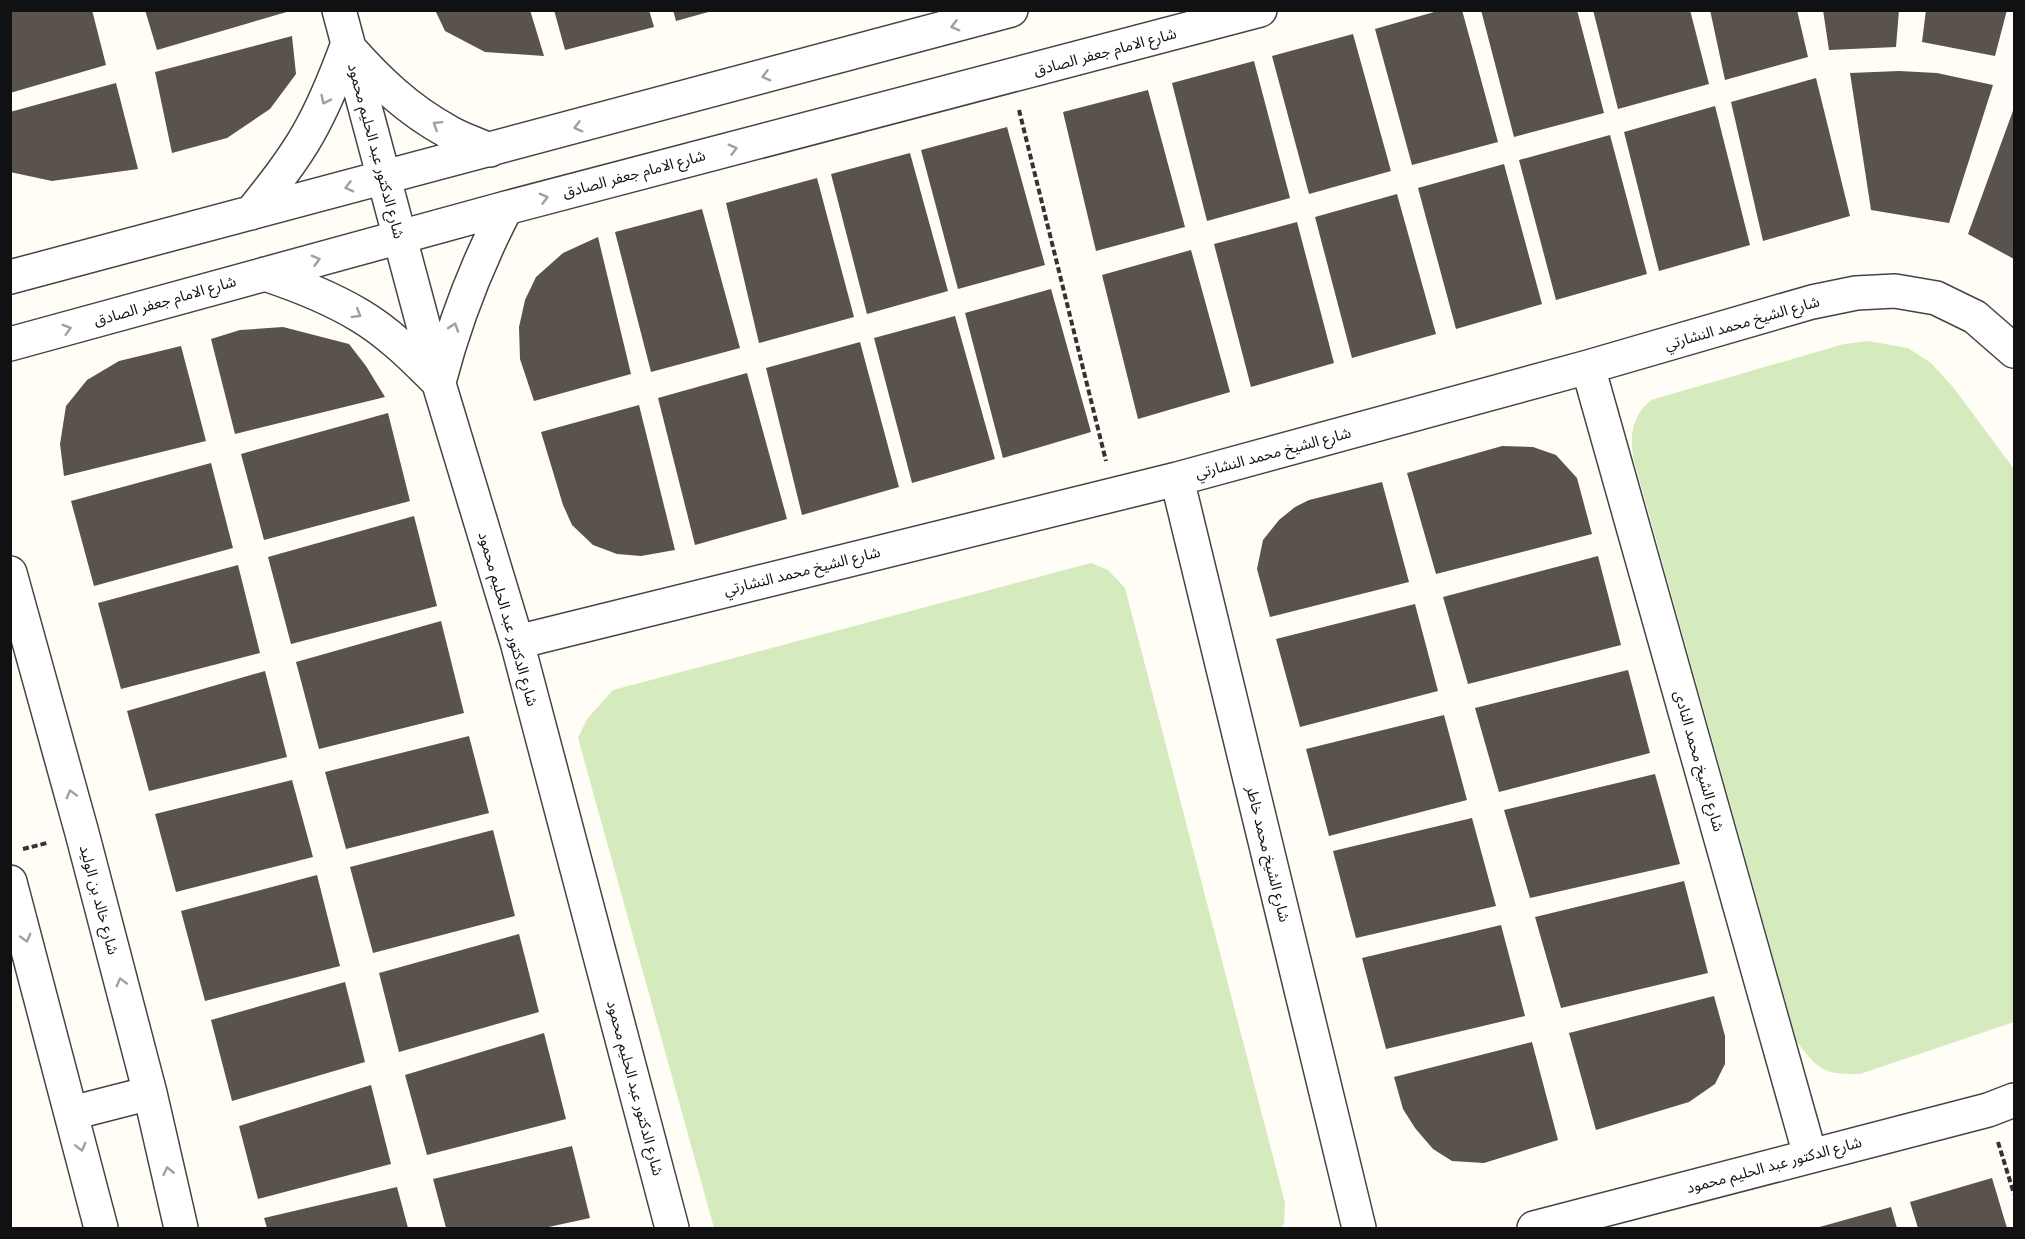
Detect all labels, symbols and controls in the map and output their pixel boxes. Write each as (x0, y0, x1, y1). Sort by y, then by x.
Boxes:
one-way arrow (950, 18, 960, 31)
street label: شارع الامام جعفر الصادق (1032, 24, 1179, 83)
street label: شارع الدكتور عبد الحليم محمود (341, 61, 408, 242)
one-way arrow (761, 69, 772, 81)
one-way arrow (321, 94, 333, 105)
one-way arrow (573, 119, 583, 132)
one-way arrow (433, 121, 443, 133)
one-way arrow (728, 143, 738, 156)
street label: شارع الامام جعفر الصادق (561, 146, 708, 205)
one-way arrow (344, 180, 355, 192)
one-way arrow (538, 193, 549, 205)
one-way arrow (310, 255, 320, 267)
street label: شارع الامام جعفر الصادق (92, 272, 239, 333)
street label: شارع الشيخ محمد النشارتي (1662, 292, 1823, 357)
one-way arrow (351, 307, 361, 318)
one-way arrow (447, 322, 460, 333)
one-way arrow (61, 324, 72, 336)
street label: شارع الشيخ محمد النشارتي (1193, 423, 1354, 485)
street label: شارع الدكتور عبد الحليم محمود (472, 530, 542, 709)
street label: شارع الشيخ محمد النشارتي (722, 543, 883, 602)
street label: شارع الشيخ محمد النادى (1667, 688, 1728, 835)
street label: شارع الشيخ محمد خاطر (1239, 783, 1294, 925)
one-way arrow (66, 789, 78, 799)
street label: شارع خالد بن الوليد (73, 843, 122, 958)
one-way arrow (18, 933, 31, 943)
one-way arrow (116, 977, 128, 988)
street label: شارع الدكتور عبد الحليم محمود (600, 998, 667, 1179)
street label: شارع الدكتور عبد الحليم محمود (1684, 1133, 1865, 1200)
one-way arrow (74, 1141, 86, 1152)
one-way arrow (162, 1167, 175, 1177)

